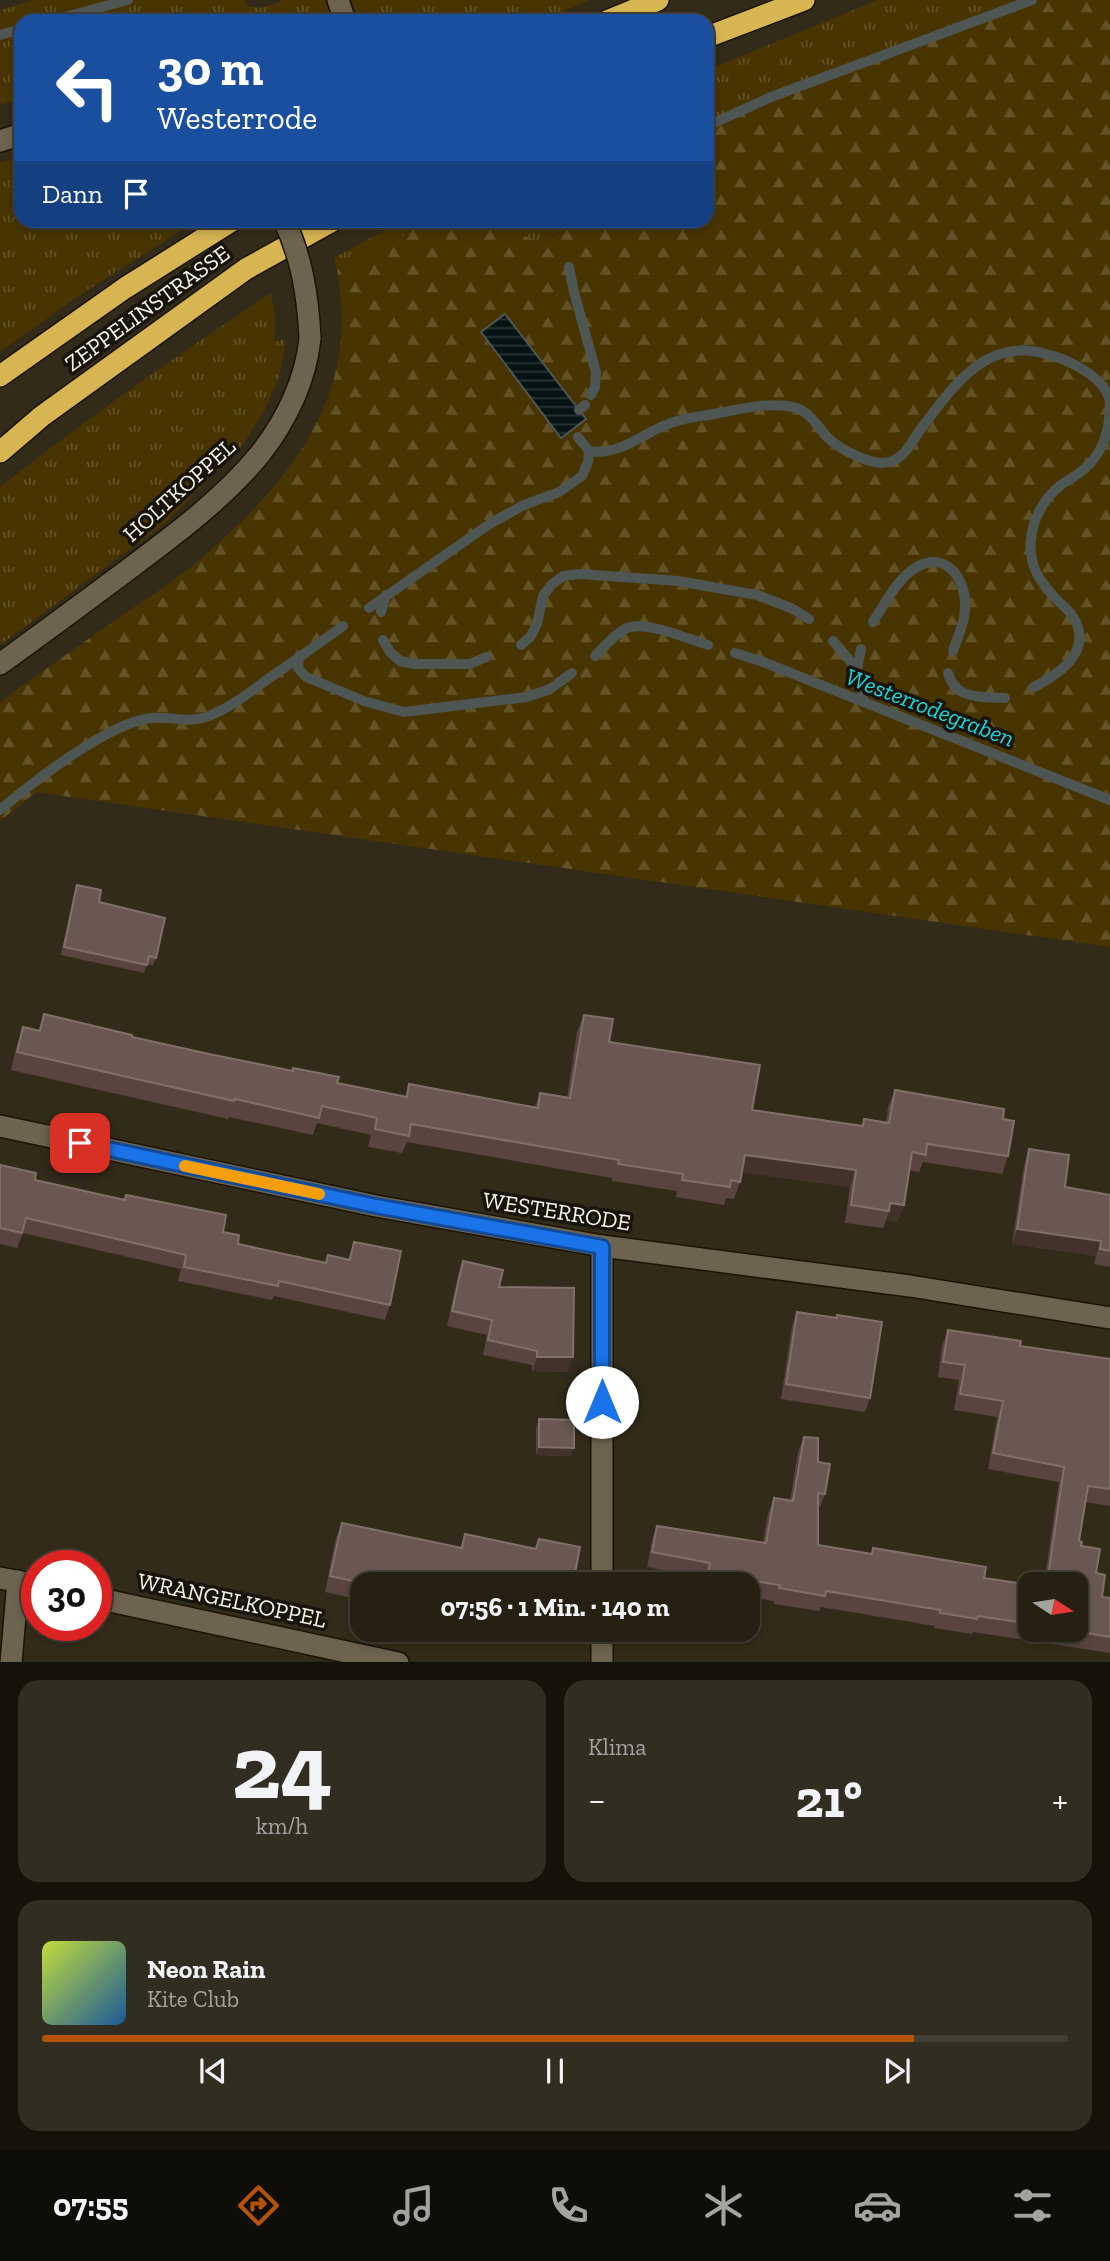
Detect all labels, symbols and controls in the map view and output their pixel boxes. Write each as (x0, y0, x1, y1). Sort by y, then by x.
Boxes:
text: 30 m (157, 39, 263, 98)
icon: left (42, 42, 133, 133)
text: Westerrode (157, 99, 317, 137)
icon: arrive (117, 175, 155, 213)
text: Dann (42, 178, 103, 210)
street label: ZEPPELINSTRASSE (59, 239, 235, 377)
street label: HOLTKOPPEL (117, 432, 241, 548)
water label: Westerrodegraben (842, 662, 1018, 752)
pin (50, 1113, 110, 1173)
icon: arrive (61, 1124, 99, 1162)
street label: WESTERRODE (481, 1186, 633, 1236)
position arrow (565, 1365, 639, 1439)
speed limit sign: 30 (21, 1550, 112, 1641)
street label: WRANGELKOPPEL (135, 1566, 329, 1634)
north arrow (1018, 1572, 1088, 1642)
map controls (1018, 1572, 1088, 1642)
text: 07:56 · 1 Min. · 140 m (441, 1591, 669, 1623)
text: 24 (232, 1712, 332, 1821)
text: Klima (588, 1733, 646, 1761)
text: 21° (795, 1768, 862, 1830)
text: − (588, 1777, 606, 1823)
text: + (1052, 1777, 1068, 1823)
text: km/h (256, 1812, 308, 1840)
text: Neon Rain (147, 1953, 265, 1985)
text: Kite Club (147, 1985, 239, 2013)
icon: previous (194, 2052, 232, 2090)
icon: pause (536, 2052, 574, 2090)
icon: next (878, 2052, 916, 2090)
icon: directions (234, 2181, 283, 2230)
icon: music (389, 2181, 438, 2230)
icon: phone (544, 2181, 593, 2230)
icon: climate (699, 2181, 748, 2230)
icon: car (853, 2181, 902, 2230)
icon: filters (1008, 2181, 1057, 2230)
text: 07:55 (53, 2186, 129, 2224)

